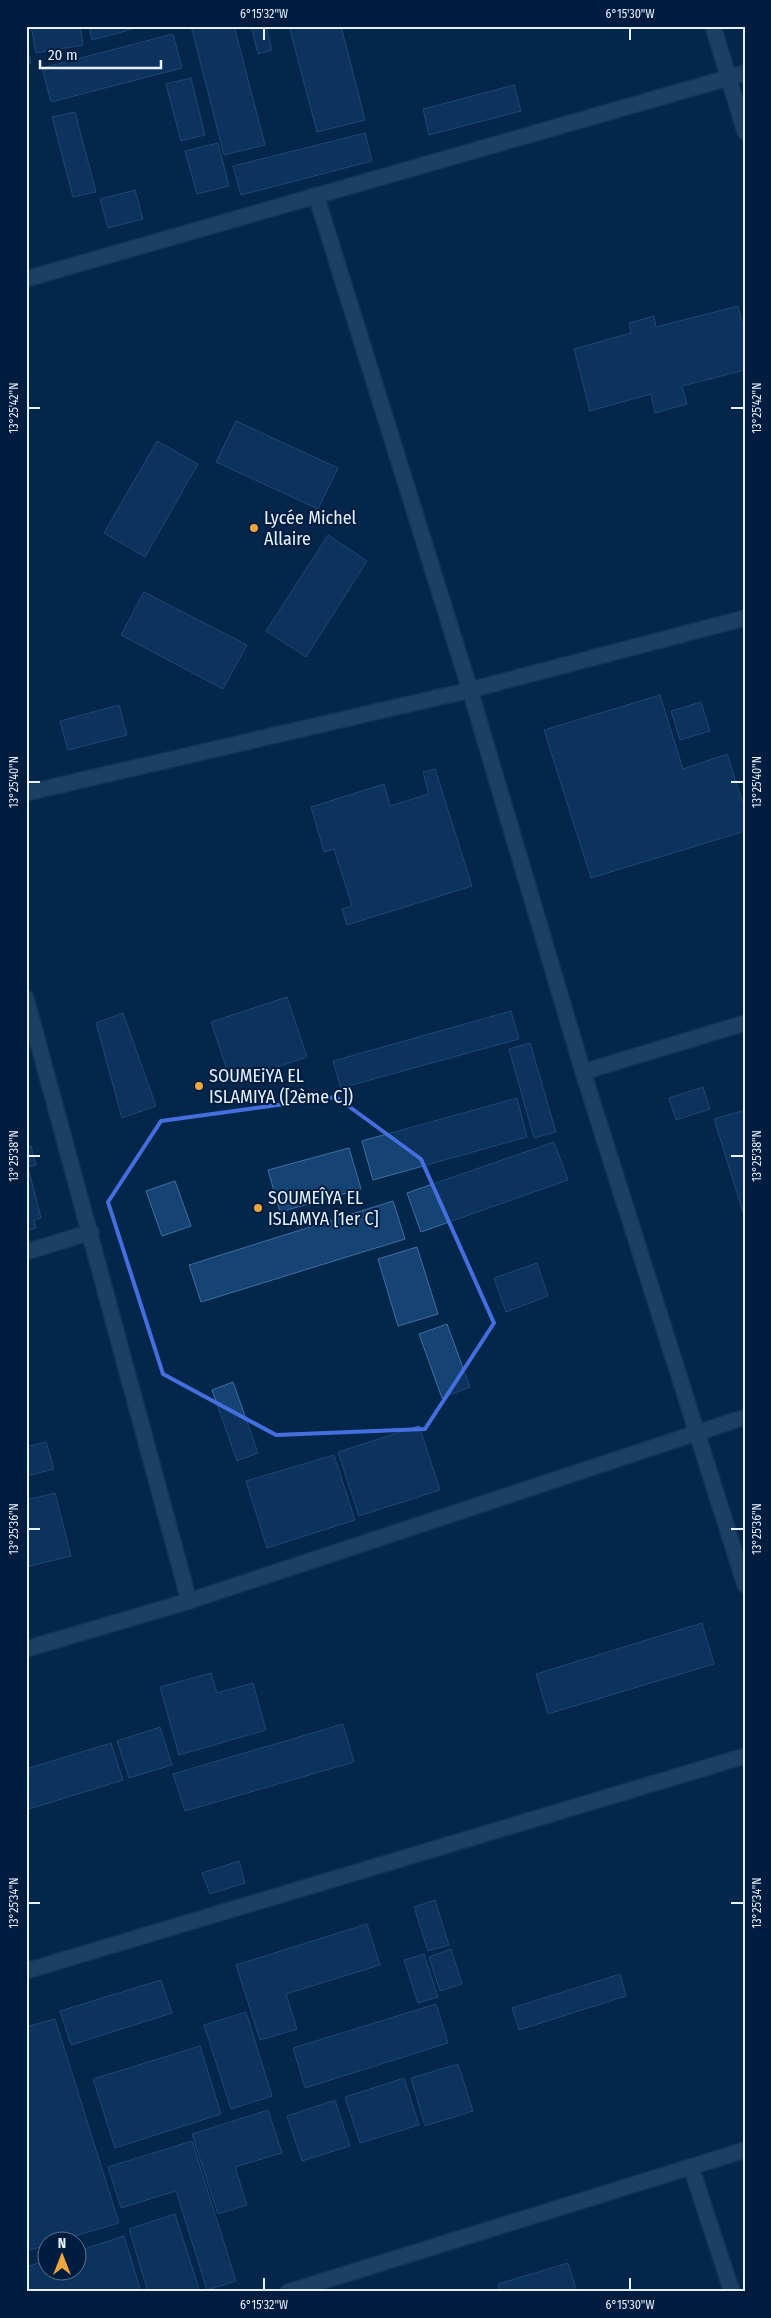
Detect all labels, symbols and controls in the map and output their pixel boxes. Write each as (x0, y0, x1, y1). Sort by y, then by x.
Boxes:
text: 6°15'32"W (240, 7, 288, 21)
text: 6°15'30"W (606, 7, 654, 21)
scale bar (40, 38, 161, 70)
text: 20 m (48, 46, 78, 64)
text: 13°25'42"N (7, 383, 21, 433)
text: 13°25'42"N (750, 383, 764, 433)
place label: Lycée Michel Allaire (264, 507, 357, 550)
marker: Lycée Michel Allaire (248, 522, 260, 534)
text: 13°25'40"N (7, 756, 21, 808)
text: 13°25'40"N (750, 756, 764, 808)
place label: SOUMEiYA EL ISLAMIYA ([2ème C]) (209, 1065, 353, 1108)
marker: SOUMEiYA EL ISLAMIYA ([2ème C]) (193, 1080, 205, 1092)
text: 13°25'38"N (7, 1130, 21, 1182)
text: 13°25'38"N (750, 1130, 764, 1182)
place label: SOUMEÎYA EL ISLAMYA [1er C] (268, 1187, 379, 1230)
marker: SOUMEÎYA EL ISLAMYA [1er C] (252, 1202, 264, 1214)
text: 13°25'36"N (7, 1503, 21, 1555)
text: 13°25'36"N (750, 1503, 764, 1555)
text: 13°25'34"N (7, 1878, 21, 1928)
text: 13°25'34"N (750, 1878, 764, 1928)
north arrow (38, 2230, 88, 2280)
text: N (58, 2235, 66, 2252)
text: 6°15'32"W (240, 2298, 288, 2312)
text: 6°15'30"W (606, 2298, 654, 2312)

